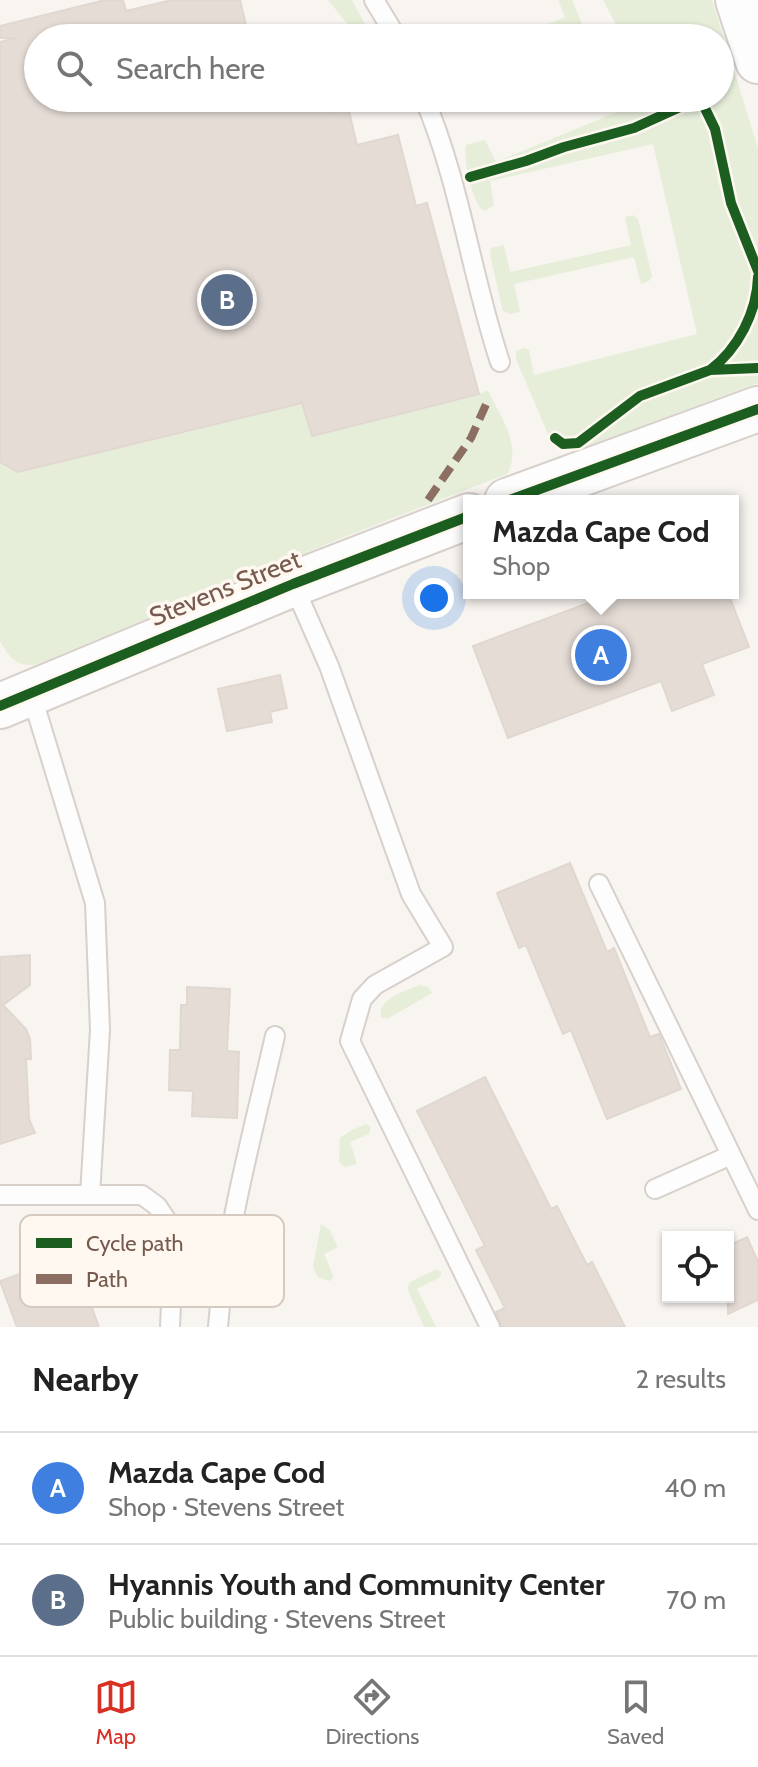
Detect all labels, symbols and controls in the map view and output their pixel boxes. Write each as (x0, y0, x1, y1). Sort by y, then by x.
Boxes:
search box (24, 24, 734, 112)
icon: search (52, 46, 96, 90)
text: Search here (116, 50, 265, 87)
pin: B (201, 270, 253, 330)
popup (463, 495, 739, 599)
text: Mazda Cape Cod (492, 513, 710, 550)
street label: Stevens Street (145, 543, 306, 633)
text: Shop (492, 550, 550, 582)
your location (414, 578, 454, 618)
pin: A (575, 625, 627, 685)
legend (20, 1215, 284, 1307)
text: Cycle path (86, 1230, 184, 1257)
map controls (662, 1231, 734, 1303)
button: locate (662, 1231, 734, 1303)
text: Path (86, 1266, 128, 1293)
text: Nearby (32, 1358, 139, 1400)
text: 2 results (635, 1363, 726, 1395)
text: Mazda Cape Cod (108, 1454, 325, 1491)
text: A (50, 1472, 66, 1504)
text: 40 m (664, 1472, 726, 1504)
text: Shop · Stevens Street (108, 1491, 344, 1523)
text: Hyannis Youth and Community Center (108, 1566, 605, 1603)
text: B (50, 1584, 66, 1616)
text: 70 m (666, 1584, 726, 1616)
text: Public building · Stevens Street (108, 1603, 445, 1635)
tab: Map (94, 1675, 138, 1750)
tab: Directions (325, 1675, 419, 1750)
tab: Saved (607, 1675, 664, 1750)

